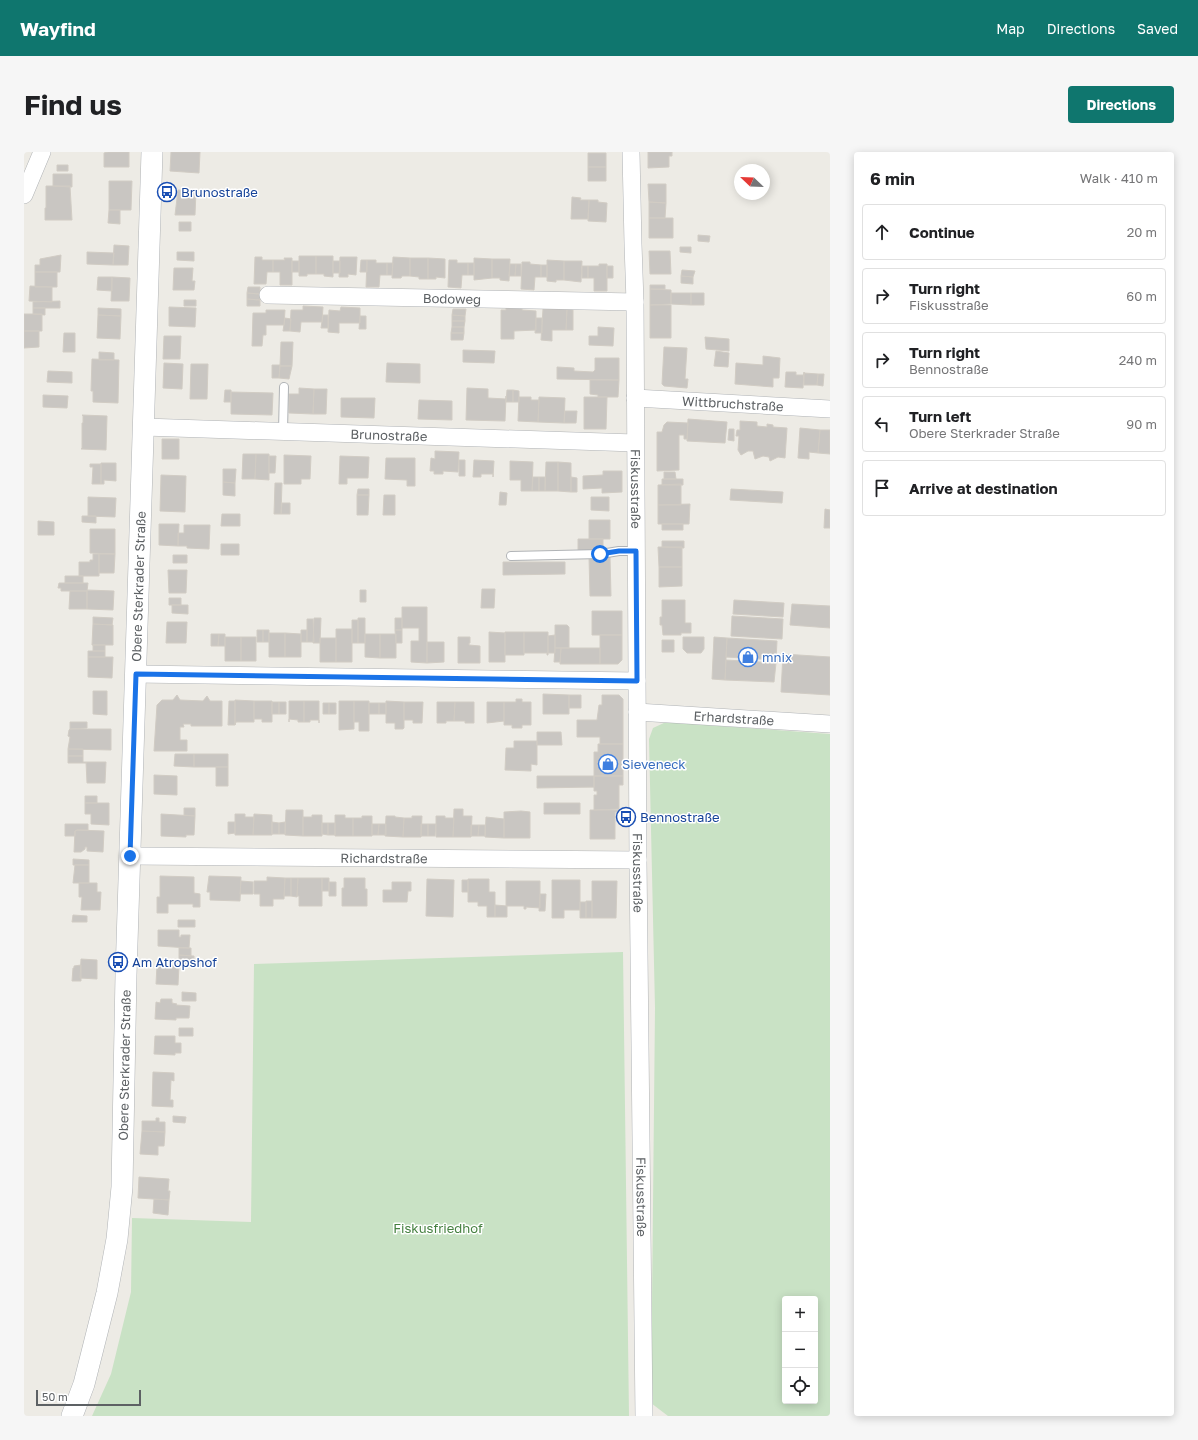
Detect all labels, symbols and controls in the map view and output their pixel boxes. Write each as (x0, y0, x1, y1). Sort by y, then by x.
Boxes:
text: Wayfind (20, 17, 96, 40)
text: Map (996, 20, 1025, 37)
text: Directions (1047, 20, 1115, 37)
text: Saved (1137, 20, 1178, 37)
button: Directions (1068, 86, 1174, 123)
text: Find us (24, 88, 122, 121)
north arrow (734, 164, 770, 200)
text: 6 min (870, 168, 915, 189)
text: Walk · 410 m (1080, 170, 1158, 186)
bus stop icon: Brunostraße (156, 181, 178, 203)
place label: Brunostraße (181, 184, 258, 200)
icon: ahead (871, 221, 893, 243)
text: Continue (909, 223, 975, 241)
text: 20 m (1127, 224, 1157, 240)
text: Turn right (909, 279, 980, 297)
icon: right (871, 285, 893, 307)
text: 60 m (1126, 288, 1157, 304)
street label: Bodoweg (423, 290, 481, 307)
text: Fiskusstraße (909, 297, 989, 313)
text: Turn right (909, 343, 980, 361)
icon: right (871, 349, 893, 371)
text: 240 m (1119, 352, 1157, 368)
text: Bennostraße (909, 361, 989, 377)
street label: Wittbruchstraße (682, 393, 784, 414)
text: Turn left (909, 407, 971, 425)
icon: left (871, 413, 893, 435)
text: 90 m (1126, 416, 1157, 432)
text: Obere Sterkrader Straße (909, 425, 1060, 441)
street label: Brunostraße (350, 426, 428, 444)
street label: Fiskusstraße (628, 449, 644, 529)
icon: arrive (871, 477, 893, 499)
text: Arrive at destination (909, 479, 1058, 497)
street label: Obere Sterkrader Straße (128, 511, 149, 662)
route start (591, 545, 609, 563)
shop icon: mnix (737, 646, 759, 668)
place label: mnix (762, 649, 792, 665)
street label: Erhardstraße (693, 708, 775, 729)
shop icon: Sieveneck (597, 753, 619, 775)
place label: Sieveneck (622, 756, 686, 772)
bus stop icon: Bennostraße (615, 806, 637, 828)
place label: Bennostraße (640, 809, 720, 825)
street label: Fiskusstraße (630, 833, 647, 913)
route end (121, 847, 139, 865)
street label: Richardstraße (340, 850, 428, 866)
bus stop icon: Am Atropshof (107, 951, 129, 973)
place label: Am Atropshof (132, 954, 217, 970)
street label: Obere Sterkrader Straße (115, 990, 134, 1141)
street label: Fiskusstraße (633, 1157, 650, 1237)
park label: Fiskusfriedhof (393, 1220, 483, 1236)
map controls (782, 1296, 818, 1404)
button: + (782, 1296, 818, 1332)
button: − (782, 1332, 818, 1368)
button: locate (782, 1368, 818, 1404)
scale bar (36, 1388, 141, 1407)
text: 50 m (42, 1390, 68, 1403)

